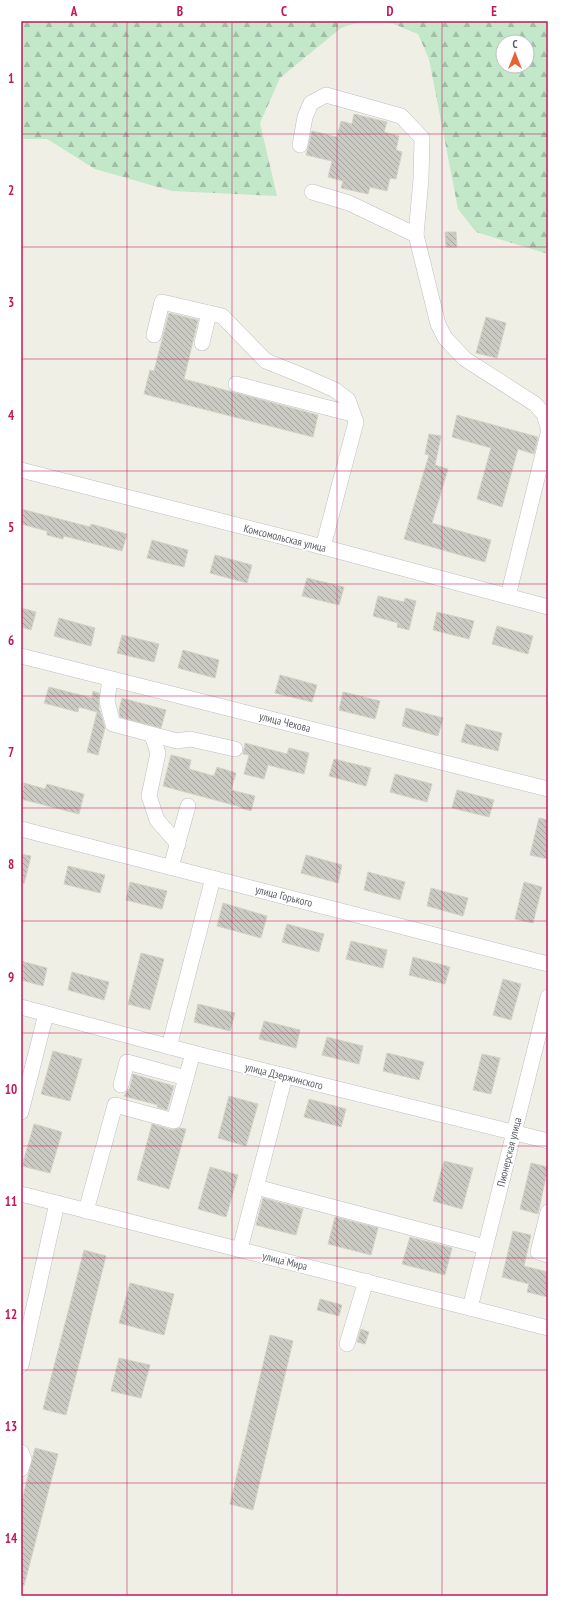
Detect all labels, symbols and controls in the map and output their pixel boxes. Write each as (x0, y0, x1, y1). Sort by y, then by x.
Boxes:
text: A (70, 3, 78, 20)
text: B (177, 3, 183, 20)
text: C (281, 3, 287, 20)
text: D (387, 3, 394, 20)
text: E (491, 3, 497, 20)
north arrow (495, 34, 535, 74)
text: С (512, 37, 518, 51)
text: 1 (8, 70, 14, 87)
text: 2 (8, 182, 14, 199)
text: 3 (8, 294, 14, 311)
text: 4 (8, 407, 15, 424)
text: 5 (8, 519, 14, 536)
street label: Комсомольская улица (242, 521, 328, 555)
text: 6 (8, 632, 14, 649)
street label: улица Чехова (258, 709, 312, 735)
text: 7 (8, 744, 14, 761)
text: 8 (8, 856, 14, 873)
street label: улица Горького (254, 882, 314, 910)
text: 9 (8, 969, 14, 986)
street label: улица Дзержинского (243, 1060, 325, 1093)
text: 10 (5, 1081, 17, 1098)
street label: Пионерская улица (494, 1116, 524, 1188)
text: 11 (5, 1193, 17, 1210)
street label: улица Мира (261, 1249, 309, 1273)
text: 12 (5, 1306, 17, 1323)
text: 13 (5, 1418, 17, 1435)
text: 14 (5, 1530, 18, 1547)

